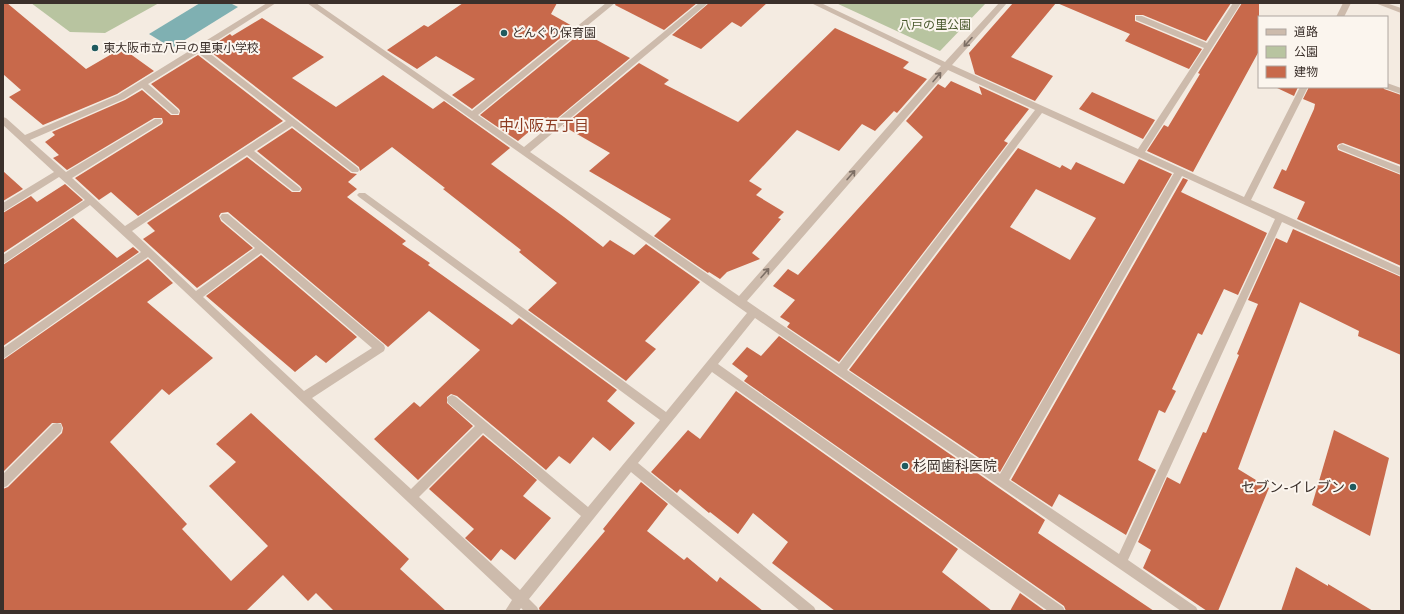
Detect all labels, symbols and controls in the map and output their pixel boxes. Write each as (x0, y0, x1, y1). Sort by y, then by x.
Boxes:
legend (1258, 16, 1388, 88)
park label: 八戸の里公園 (899, 18, 971, 32)
text: 道路 (1294, 25, 1318, 39)
place label: どんぐり保育園 (512, 26, 596, 40)
marker: どんぐり保育園 (499, 28, 509, 38)
one-way arrow (963, 37, 972, 47)
place label: 東大阪市立八戸の里東小学校 (103, 41, 259, 55)
marker: 東大阪市立八戸の里東小学校 (90, 43, 100, 53)
text: 公園 (1294, 45, 1318, 59)
text: 建物 (1294, 65, 1318, 79)
one-way arrow (932, 72, 941, 82)
district label: 中小阪五丁目 (499, 117, 589, 135)
one-way arrow (846, 170, 856, 180)
one-way arrow (761, 268, 770, 278)
place label: 杉岡歯科医院 (913, 458, 997, 475)
marker: 杉岡歯科医院 (900, 461, 910, 471)
place label: セブン-イレブン (1241, 479, 1345, 496)
marker: セブン-イレブン (1348, 482, 1358, 492)

